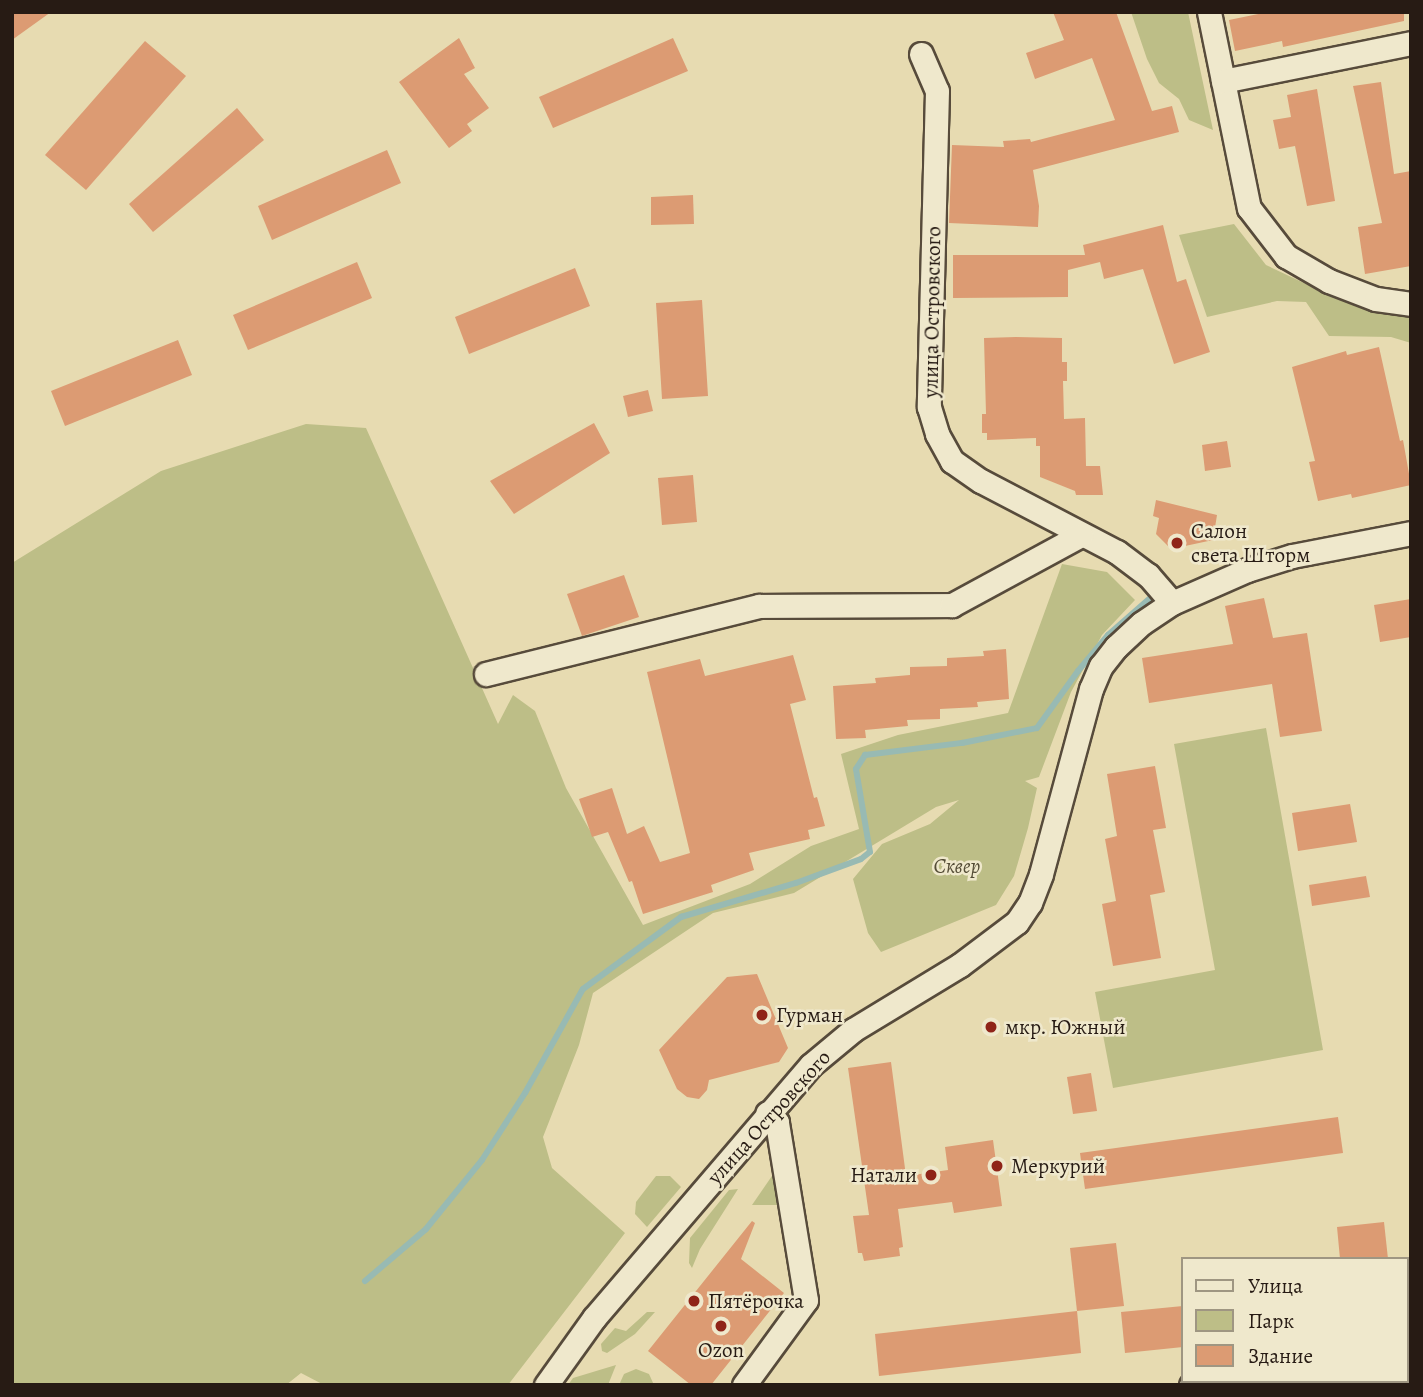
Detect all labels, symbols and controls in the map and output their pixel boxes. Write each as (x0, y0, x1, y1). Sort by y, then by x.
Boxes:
street label: улица Островского (918, 226, 946, 398)
place label: Салон света Шторм (1191, 518, 1310, 568)
marker: Салон света Шторм (1169, 535, 1185, 551)
park label: Сквер (934, 853, 980, 879)
place label: Гурман (776, 1002, 843, 1028)
marker: Гурман (754, 1007, 770, 1023)
place label: мкр. Южный (1005, 1014, 1126, 1040)
marker: мкр. Южный (983, 1019, 999, 1035)
street label: улица Островского (702, 1045, 836, 1189)
place label: Меркурий (1011, 1153, 1105, 1179)
marker: Меркурий (989, 1158, 1005, 1174)
place label: Натали (850, 1162, 917, 1188)
marker: Натали (923, 1167, 939, 1183)
legend (1182, 1257, 1409, 1383)
text: Улица (1248, 1272, 1303, 1300)
place label: Пятёрочка (708, 1288, 804, 1314)
marker: Пятёрочка (686, 1293, 702, 1309)
text: Парк (1248, 1307, 1294, 1335)
marker: Ozon (713, 1318, 729, 1334)
place label: Ozon (698, 1337, 744, 1363)
text: Здание (1248, 1342, 1313, 1370)

